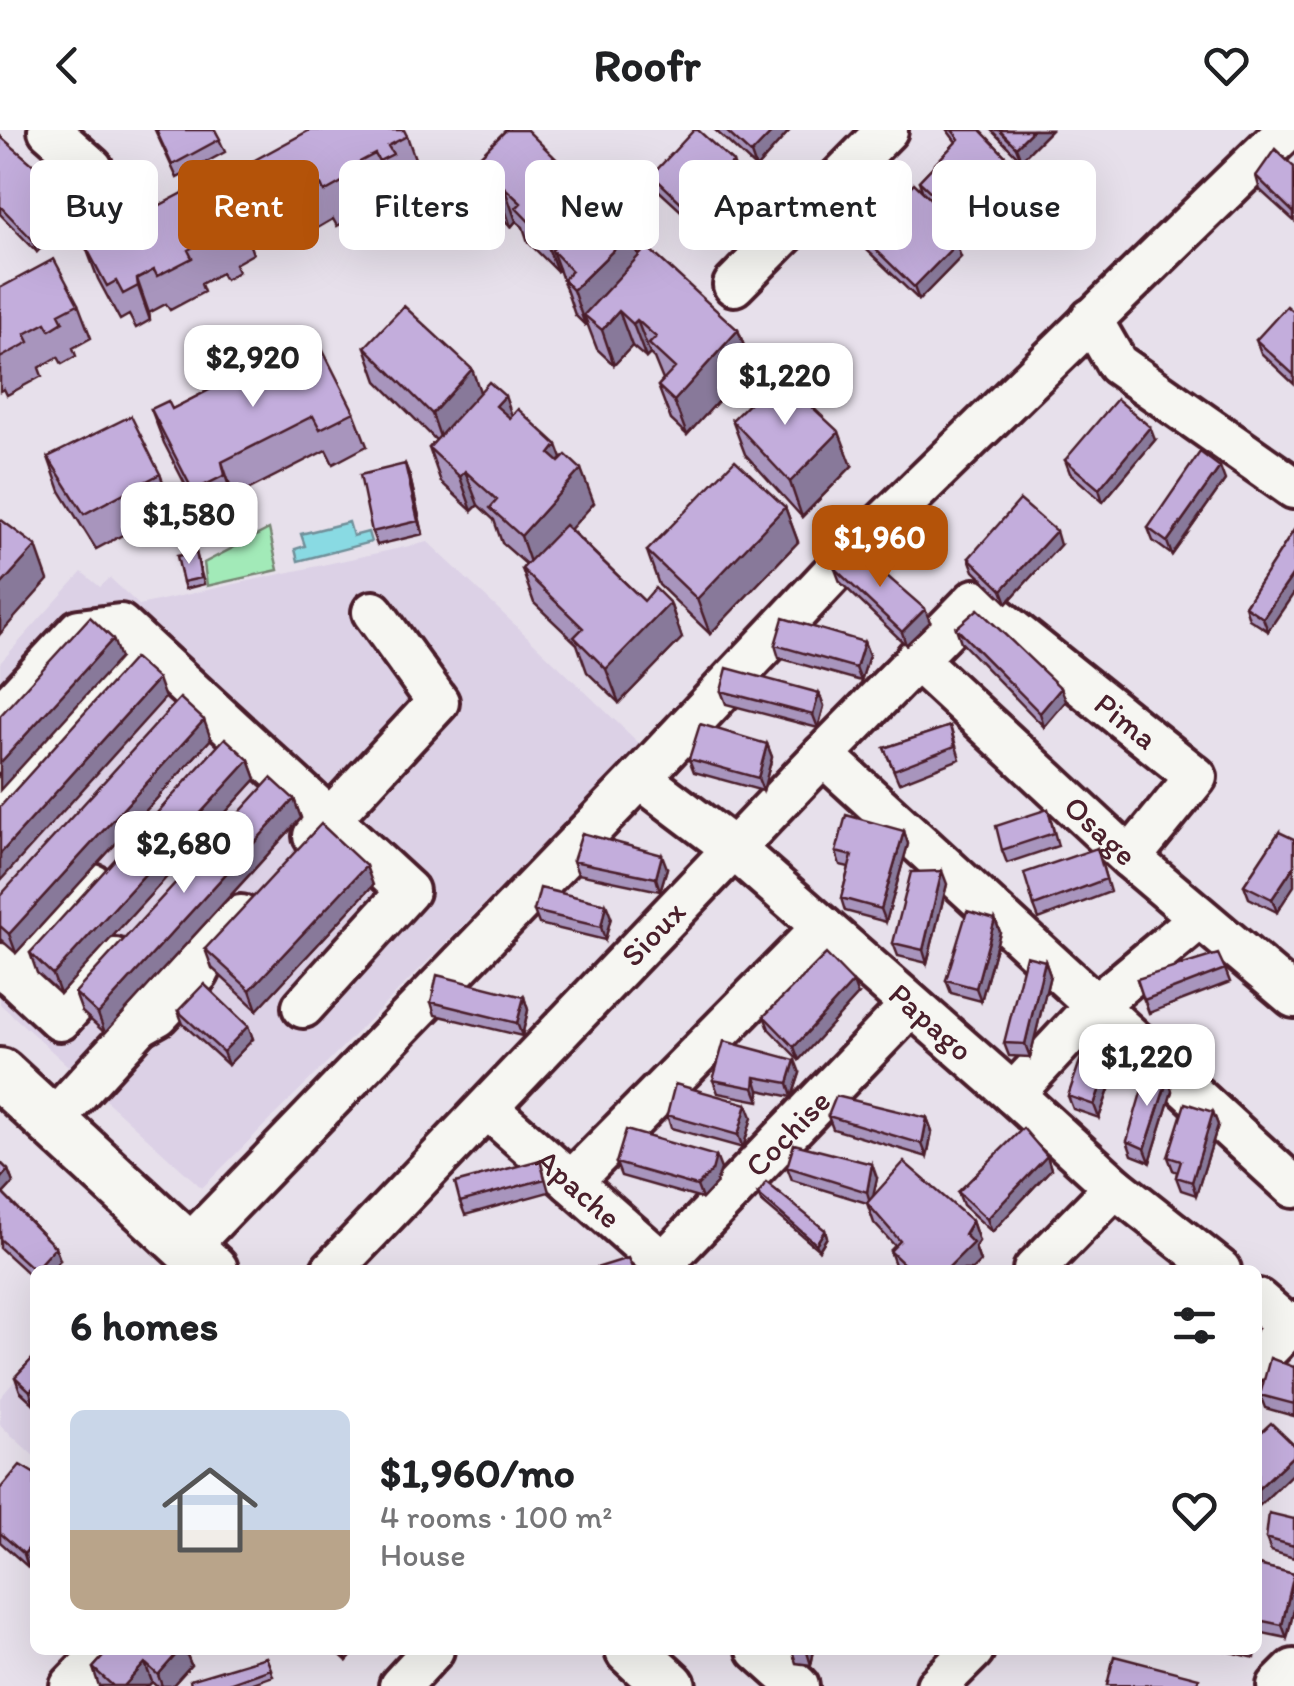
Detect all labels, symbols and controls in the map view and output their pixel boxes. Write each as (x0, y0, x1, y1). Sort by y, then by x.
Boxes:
icon: back (40, 38, 95, 93)
text: Roofr (594, 38, 700, 92)
icon: heart (1199, 38, 1254, 93)
chip: Buy (30, 160, 158, 250)
chip: Rent (178, 160, 319, 250)
chip: Filters (339, 160, 505, 250)
chip: New (525, 160, 659, 250)
chip: Apartment (679, 160, 912, 250)
chip: House (932, 160, 1096, 250)
pin: $2,920 (172, 325, 334, 410)
text: $2,920 (206, 338, 300, 376)
pin: $1,220 (704, 343, 866, 428)
text: $1,220 (739, 356, 831, 394)
pin: $1,580 (108, 482, 270, 567)
text: $1,580 (143, 495, 235, 533)
pin: $1,960 (799, 505, 961, 590)
text: $1,960 (834, 518, 926, 556)
street label: Pima (1087, 684, 1165, 757)
street label: Osage (1056, 788, 1145, 874)
pin: $2,680 (103, 811, 265, 896)
text: $2,680 (137, 824, 231, 862)
street label: Sioux (613, 893, 693, 974)
street label: Papago (881, 975, 981, 1069)
pin: $1,220 (1066, 1024, 1228, 1109)
text: $1,220 (1101, 1037, 1193, 1075)
street label: Cochise (737, 1082, 838, 1185)
street label: Apache (528, 1141, 629, 1236)
icon: filters (1167, 1298, 1222, 1353)
text: 6 homes (70, 1300, 218, 1351)
text: $1,960/mo (380, 1447, 575, 1498)
icon: home (150, 1450, 270, 1570)
icon: heart (1167, 1483, 1222, 1538)
text: 4 rooms · 100 m² (380, 1498, 612, 1536)
text: House (380, 1536, 466, 1574)

